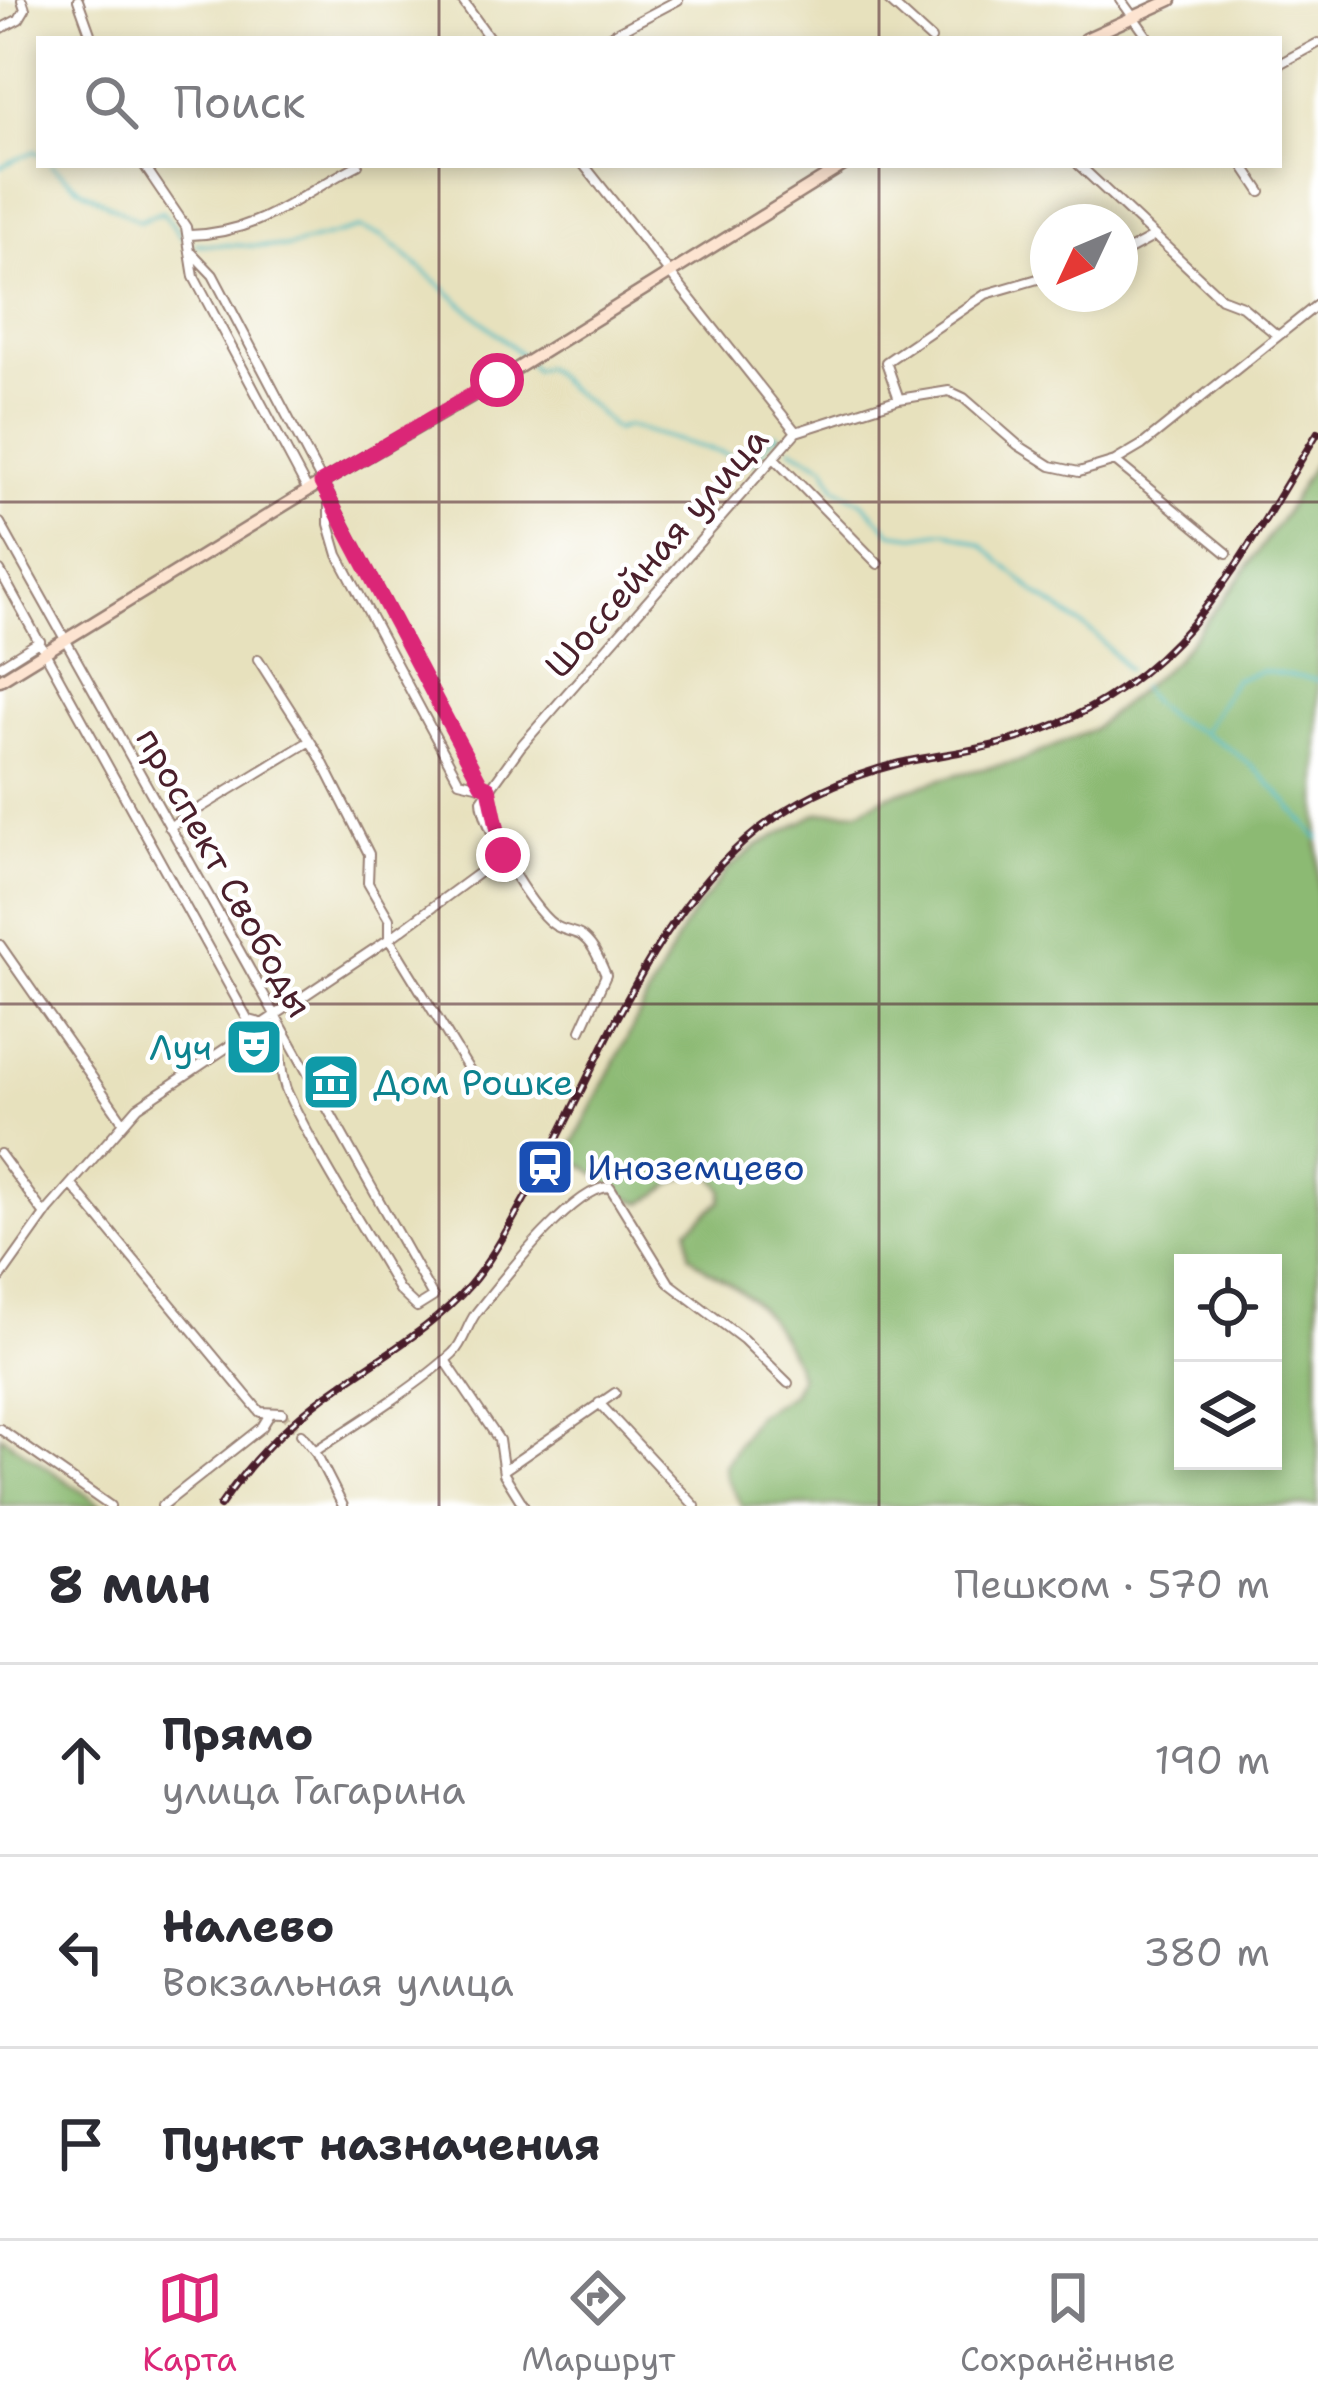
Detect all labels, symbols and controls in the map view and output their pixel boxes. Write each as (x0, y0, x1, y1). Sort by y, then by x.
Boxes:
search box (36, 36, 1282, 168)
icon: search (78, 69, 144, 135)
text: Поиск (174, 72, 305, 132)
north arrow (1030, 204, 1138, 312)
route start (470, 353, 524, 407)
street label: Шоссейная улица (533, 416, 779, 689)
street label: проспект Свободы (125, 719, 325, 1026)
route end (476, 828, 530, 882)
theatre icon: Луч (223, 1016, 285, 1078)
place label: Луч (149, 1023, 212, 1072)
museum icon: Дом Рошке (300, 1051, 362, 1113)
place label: Дом Рошке (373, 1058, 573, 1107)
station icon: Иноземцево (514, 1136, 576, 1198)
place label: Иноземцево (587, 1143, 805, 1192)
map controls (1174, 1254, 1282, 1470)
button: locate (1174, 1254, 1282, 1362)
button: layers (1174, 1362, 1282, 1470)
text: 8 мин (48, 1550, 212, 1618)
text: Пешком · 570 m (954, 1558, 1270, 1610)
text: Прямо (162, 1704, 313, 1764)
icon: ahead (48, 1727, 114, 1793)
text: 190 m (1154, 1734, 1270, 1786)
text: улица Гагарина (162, 1764, 466, 1816)
text: Налево (162, 1896, 335, 1956)
icon: left (48, 1919, 114, 1985)
text: 380 m (1143, 1926, 1270, 1978)
text: Вокзальная улица (162, 1956, 514, 2008)
icon: arrive (48, 2111, 114, 2177)
text: Пункт назначения (162, 2114, 601, 2174)
tab: Карта (142, 2265, 237, 2382)
tab: Маршрут (521, 2265, 675, 2382)
tab: Сохранённые (960, 2265, 1176, 2382)

